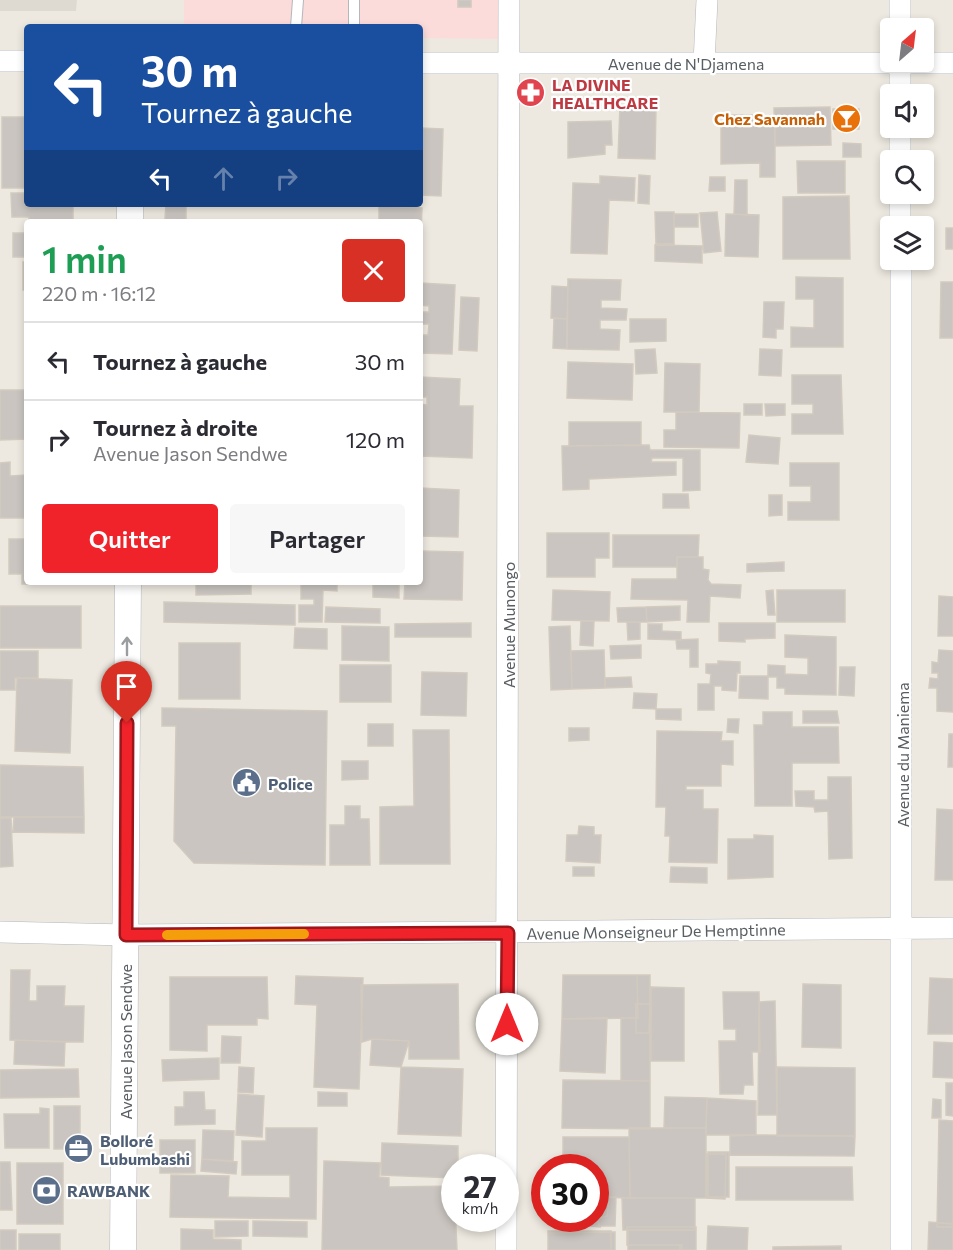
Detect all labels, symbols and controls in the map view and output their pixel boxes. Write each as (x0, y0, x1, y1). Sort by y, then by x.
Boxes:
north arrow (880, 18, 934, 72)
map controls (880, 18, 934, 270)
text: 30 m (141, 44, 238, 96)
icon: left (42, 48, 120, 126)
street label: Avenue de N'Djamena (608, 54, 764, 73)
place label: LA DIVINE HEALTHCARE (552, 75, 658, 112)
pharmacy icon: LA DIVINE HEALTHCARE (515, 77, 547, 109)
button: sound (880, 84, 934, 138)
text: Tournez à gauche (141, 96, 352, 129)
bar icon: Chez Savannah (830, 102, 862, 134)
place label: Chez Savannah (714, 109, 825, 128)
button: search (880, 150, 934, 204)
icon: left (144, 162, 177, 195)
icon: ahead (207, 162, 240, 195)
icon: right (270, 162, 303, 195)
button: layers (880, 216, 934, 270)
text: 1 min (42, 236, 127, 280)
button: close (342, 239, 405, 302)
text: 220 m · 16:12 (42, 281, 156, 305)
icon: left (42, 345, 75, 378)
text: Tournez à gauche (93, 348, 267, 375)
text: 30 m (355, 348, 405, 375)
text: Tournez à droite (93, 414, 258, 441)
icon: right (42, 423, 75, 456)
text: 120 m (346, 426, 405, 453)
text: Avenue Jason Sendwe (93, 441, 288, 465)
button: Quitter (42, 504, 218, 573)
button: Partager (230, 504, 405, 573)
street label: Avenue Munongo (499, 562, 518, 688)
one-way arrow (121, 636, 133, 656)
pin (101, 661, 152, 723)
icon: arrive (110, 670, 143, 703)
street label: Avenue du Maniema (893, 682, 912, 828)
public building icon: Police (231, 767, 263, 799)
place label: Police (268, 774, 313, 793)
street label: Avenue Monseigneur De Hemptinne (526, 919, 786, 943)
street label: Avenue Jason Sendwe (116, 964, 135, 1120)
position arrow (475, 992, 539, 1056)
place label: Bolloré Lubumbashi (100, 1131, 190, 1168)
office icon: Bolloré Lubumbashi (63, 1133, 95, 1165)
speed limit sign: 30 (531, 1154, 609, 1232)
text: 27 (463, 1167, 497, 1204)
bank icon: RAWBANK (30, 1174, 62, 1206)
place label: RAWBANK (67, 1181, 150, 1200)
text: km/h (462, 1199, 498, 1217)

